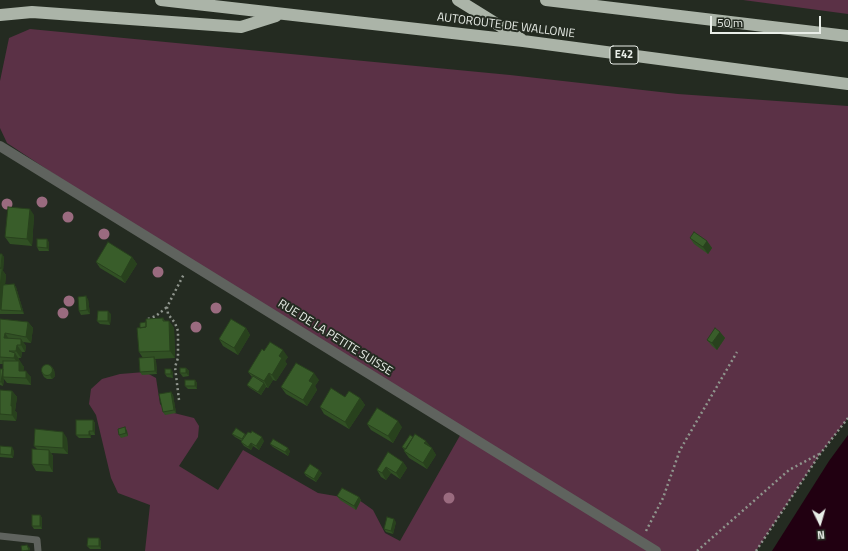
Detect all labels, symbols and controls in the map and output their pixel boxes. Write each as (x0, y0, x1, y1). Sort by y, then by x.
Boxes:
scale bar (712, 8, 823, 34)
street label: AUTOROUTE DE WALLONIE (436, 10, 576, 42)
text: 50 m (717, 13, 743, 32)
road number: E42 (610, 46, 638, 64)
street label: RUE DE LA PETITE SUISSE (275, 297, 395, 379)
north arrow (800, 503, 840, 543)
text: N (817, 527, 826, 543)

